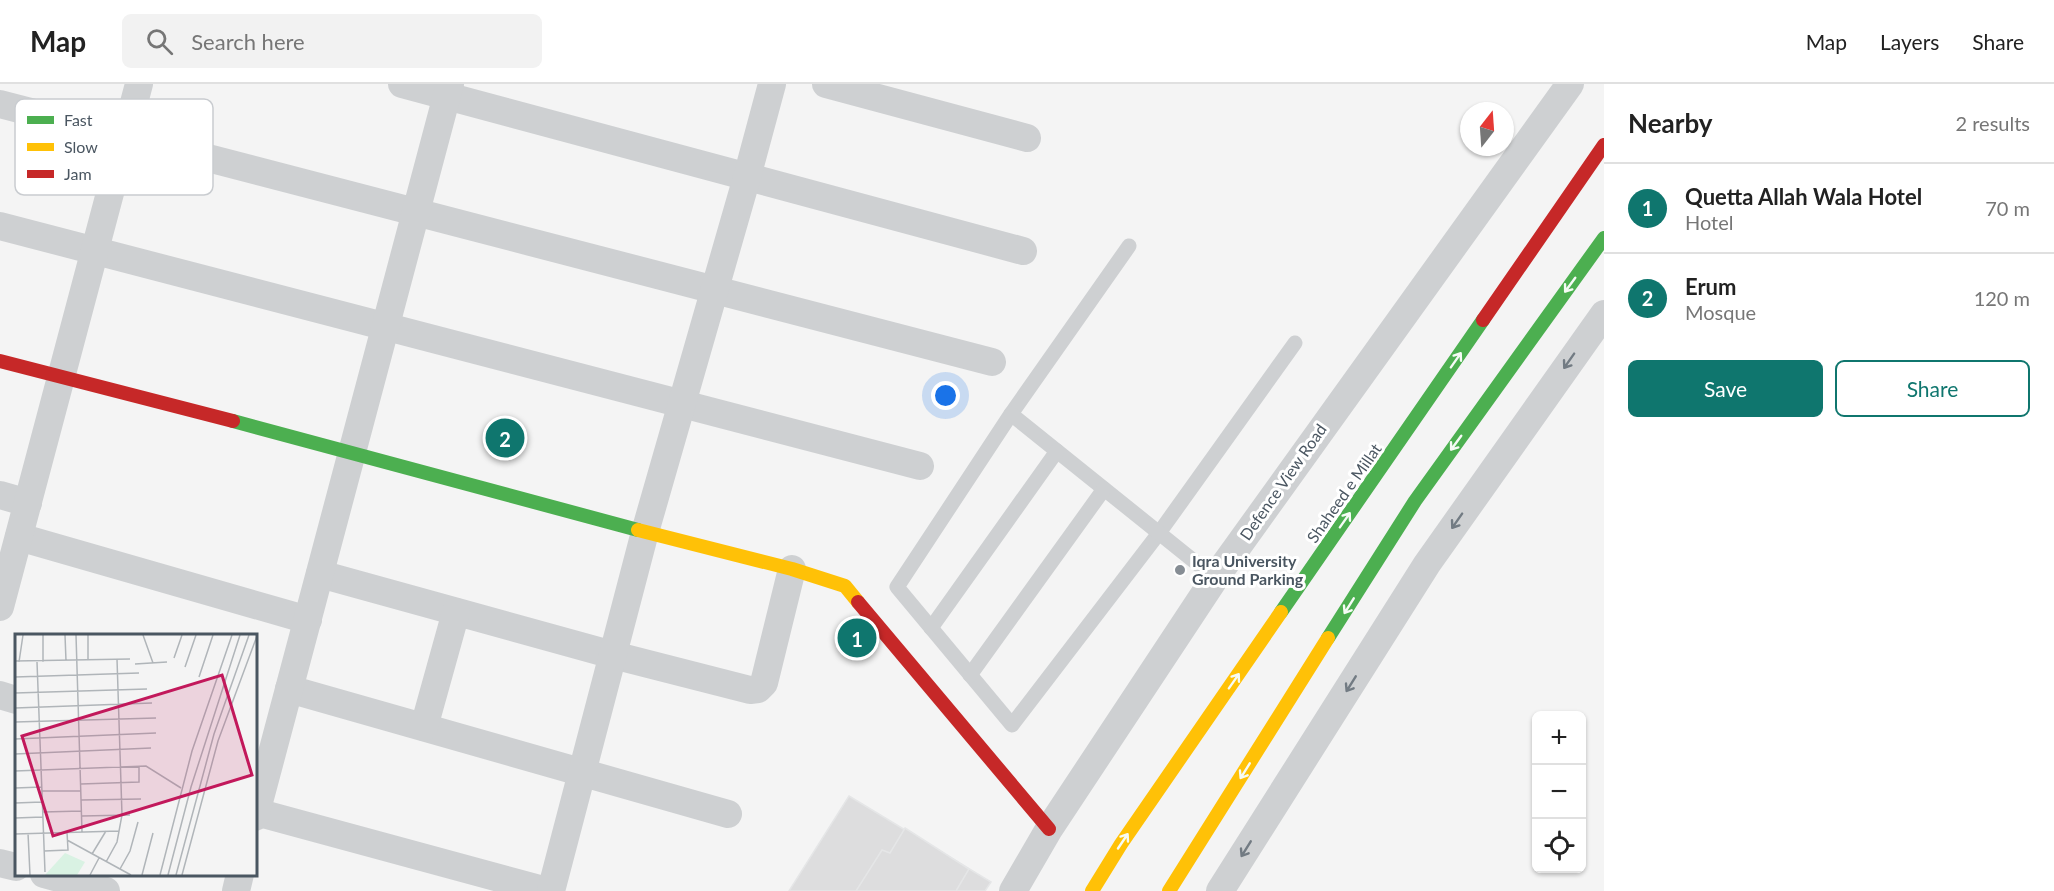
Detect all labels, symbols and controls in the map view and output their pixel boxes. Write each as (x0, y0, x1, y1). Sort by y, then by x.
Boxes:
search box (122, 14, 542, 68)
text: Map (30, 24, 86, 58)
icon: search (143, 25, 176, 58)
text: Search here (191, 28, 305, 55)
text: Map (1806, 29, 1847, 54)
text: Layers (1880, 29, 1939, 54)
text: Share (1972, 29, 2024, 54)
legend (15, 99, 213, 195)
north arrow (1460, 102, 1514, 156)
text: Nearby (1628, 107, 1713, 139)
text: Fast (64, 110, 93, 129)
text: 2 results (1955, 111, 2030, 135)
text: Slow (64, 137, 98, 156)
text: Jam (64, 164, 92, 183)
text: Quetta Allah Wala Hotel (1685, 183, 1922, 210)
text: 1 (1642, 196, 1653, 220)
text: 70 m (1985, 196, 2030, 220)
text: Hotel (1685, 210, 1734, 234)
text: Erum (1685, 273, 1736, 300)
one-way arrow (1564, 277, 1576, 293)
text: 2 (1642, 286, 1653, 310)
text: 120 m (1974, 286, 2030, 310)
text: Mosque (1685, 300, 1756, 324)
one-way arrow (1450, 352, 1462, 369)
one-way arrow (1563, 353, 1575, 369)
button: Save (1628, 360, 1823, 417)
button: Share (1835, 360, 2030, 417)
your location (931, 381, 960, 410)
pin: 2 (486, 416, 524, 460)
street label: Defence View Road (1235, 420, 1330, 543)
one-way arrow (1450, 435, 1462, 451)
street label: Shaheed e Millat (1302, 439, 1385, 546)
one-way arrow (1451, 512, 1463, 529)
one-way arrow (1339, 513, 1351, 529)
place label: Iqra University Ground Parking (1192, 551, 1304, 588)
marker: Iqra University Ground Parking (1173, 563, 1187, 577)
one-way arrow (1342, 597, 1354, 614)
pin: 1 (838, 616, 876, 660)
inset map (15, 634, 256, 876)
one-way arrow (1228, 673, 1240, 690)
one-way arrow (1344, 675, 1356, 692)
map controls (1532, 711, 1586, 873)
button: + (1532, 711, 1586, 765)
one-way arrow (1238, 762, 1250, 779)
button: − (1532, 765, 1586, 819)
button: locate (1532, 819, 1586, 873)
one-way arrow (1117, 833, 1130, 850)
one-way arrow (1240, 840, 1252, 857)

